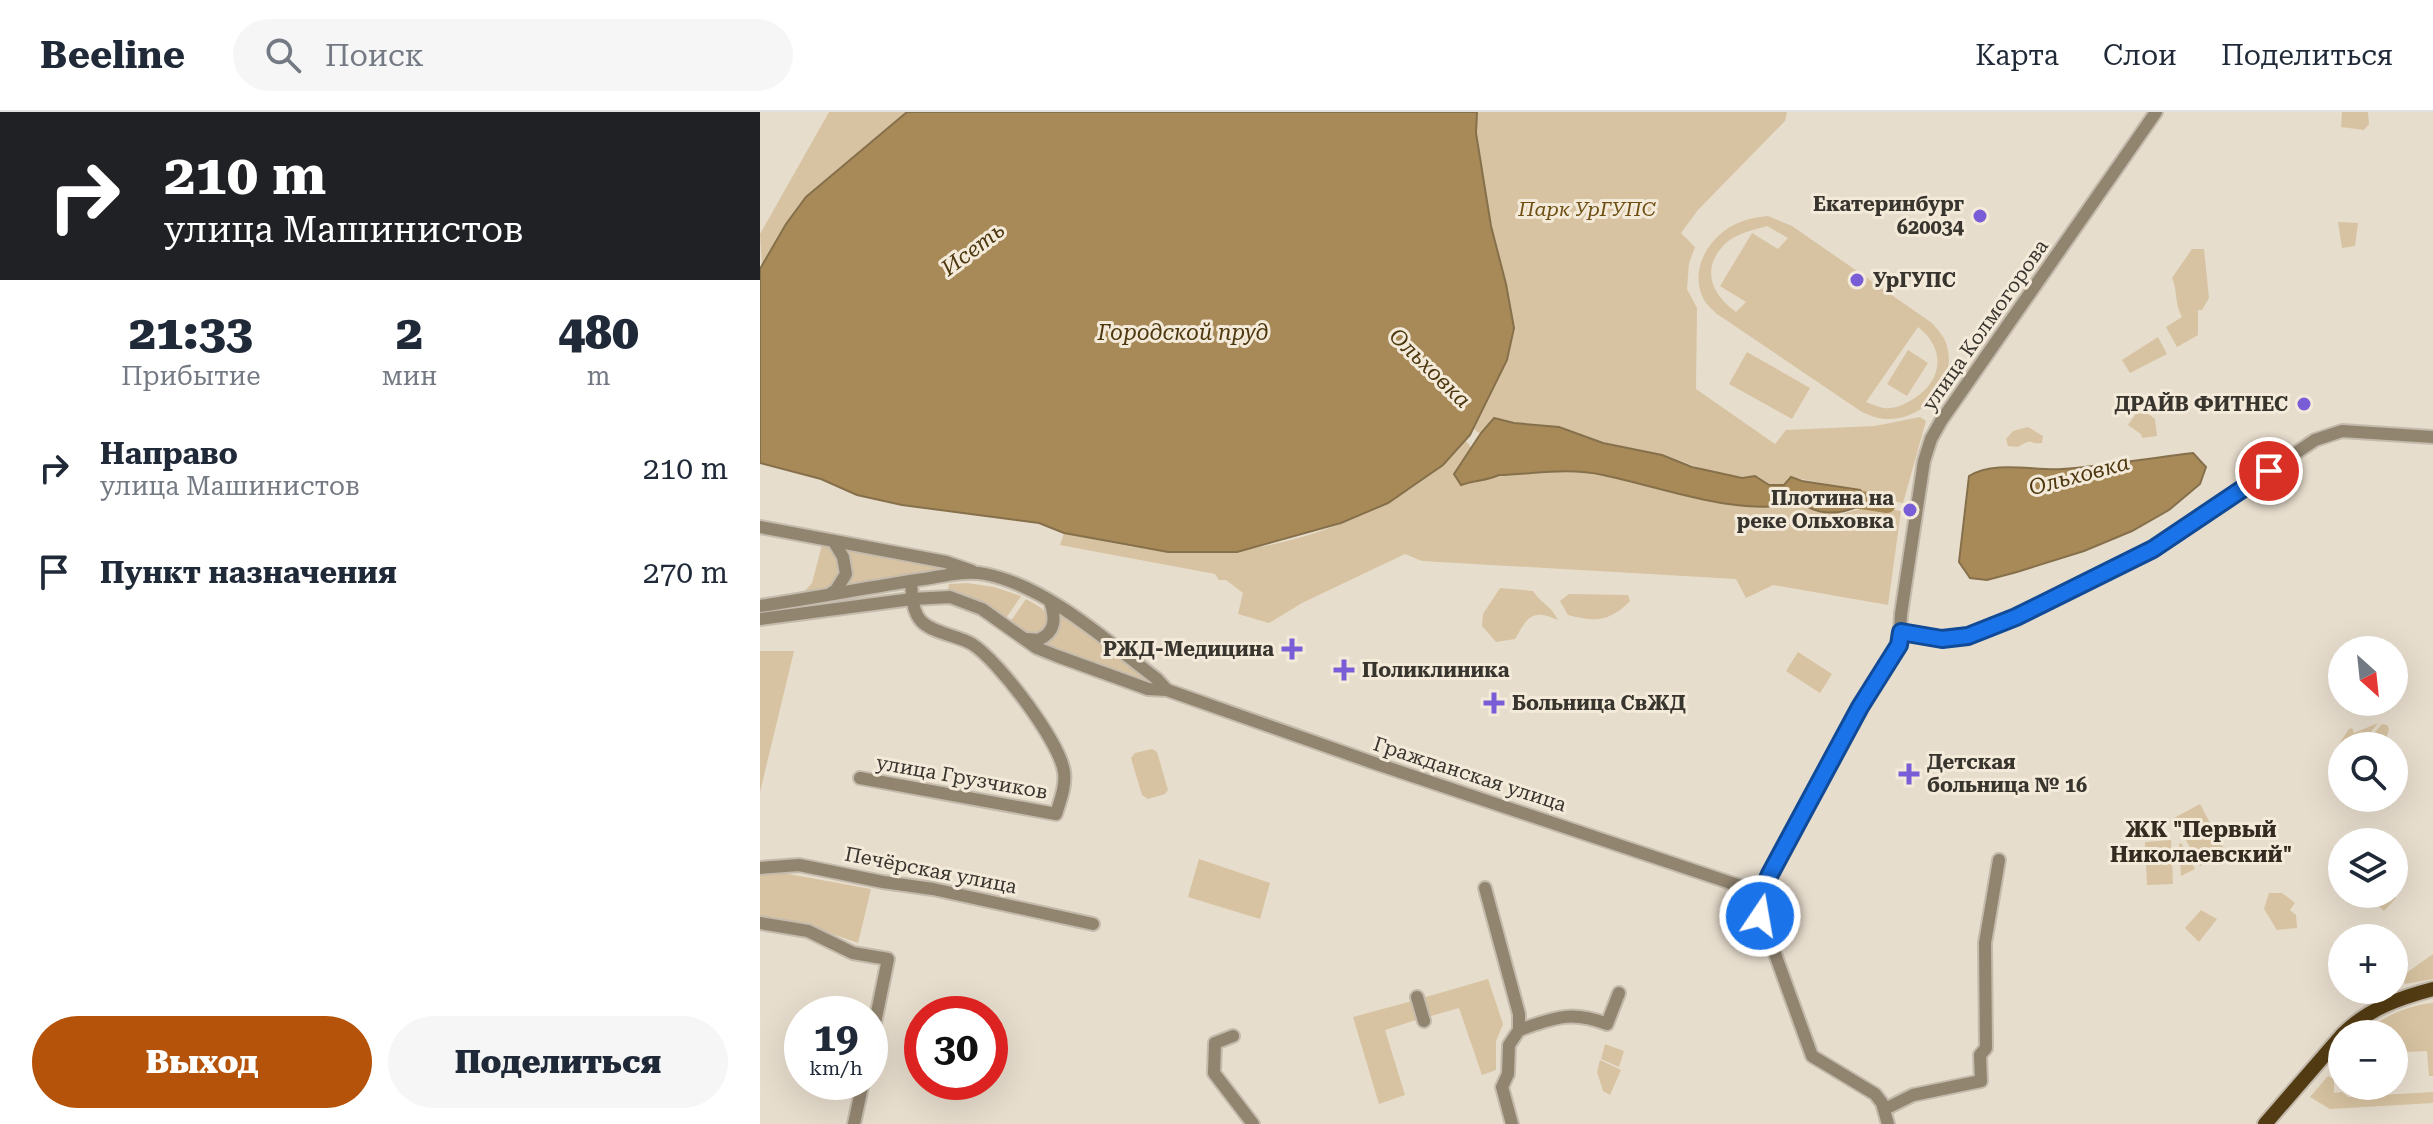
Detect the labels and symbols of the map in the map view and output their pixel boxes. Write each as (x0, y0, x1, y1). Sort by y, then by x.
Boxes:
place label: Екатеринбург 620034 (1813, 192, 1965, 239)
park label: Парк УрГУПС (1517, 197, 1656, 221)
marker: Екатеринбург 620034 (1971, 207, 1989, 225)
water label: Исеть (936, 217, 1010, 281)
street label: улица Колмогорова (1917, 235, 2053, 415)
place label: УрГУПС (1873, 268, 1956, 292)
marker: УрГУПС (1848, 271, 1866, 289)
water label: Городской пруд (1096, 320, 1269, 345)
water label: Ольховка (1384, 323, 1476, 413)
place label: ДРАЙВ ФИТНЕС (2115, 392, 2288, 416)
marker: ДРАЙВ ФИТНЕС (2295, 395, 2313, 413)
pin (2235, 437, 2303, 505)
water label: Ольховка (2026, 450, 2132, 500)
place label: Плотина на реке Ольховка (1737, 486, 1894, 533)
marker: Плотина на реке Ольховка (1901, 501, 1919, 519)
north arrow (2328, 636, 2408, 716)
place label: РЖД-Медицина (1103, 637, 1274, 661)
marker: РЖД-Медицина (1281, 638, 1303, 660)
place label: Поликлиника (1362, 658, 1510, 682)
marker: Поликлиника (1333, 659, 1355, 681)
place label: Больница СвЖД (1512, 691, 1686, 715)
marker: Больница СвЖД (1483, 692, 1505, 714)
street label: Гражданская улица (1370, 731, 1570, 817)
street label: улица Грузчиков (874, 750, 1050, 804)
place label: Детская больница № 16 (1927, 750, 2087, 797)
marker: Детская больница № 16 (1898, 763, 1920, 785)
district label: ЖК "Первый Николаевский" (2110, 817, 2292, 867)
street label: Печёрская улица (843, 842, 1019, 898)
position arrow (1718, 874, 1802, 958)
speed limit sign: 30 (904, 996, 1008, 1100)

